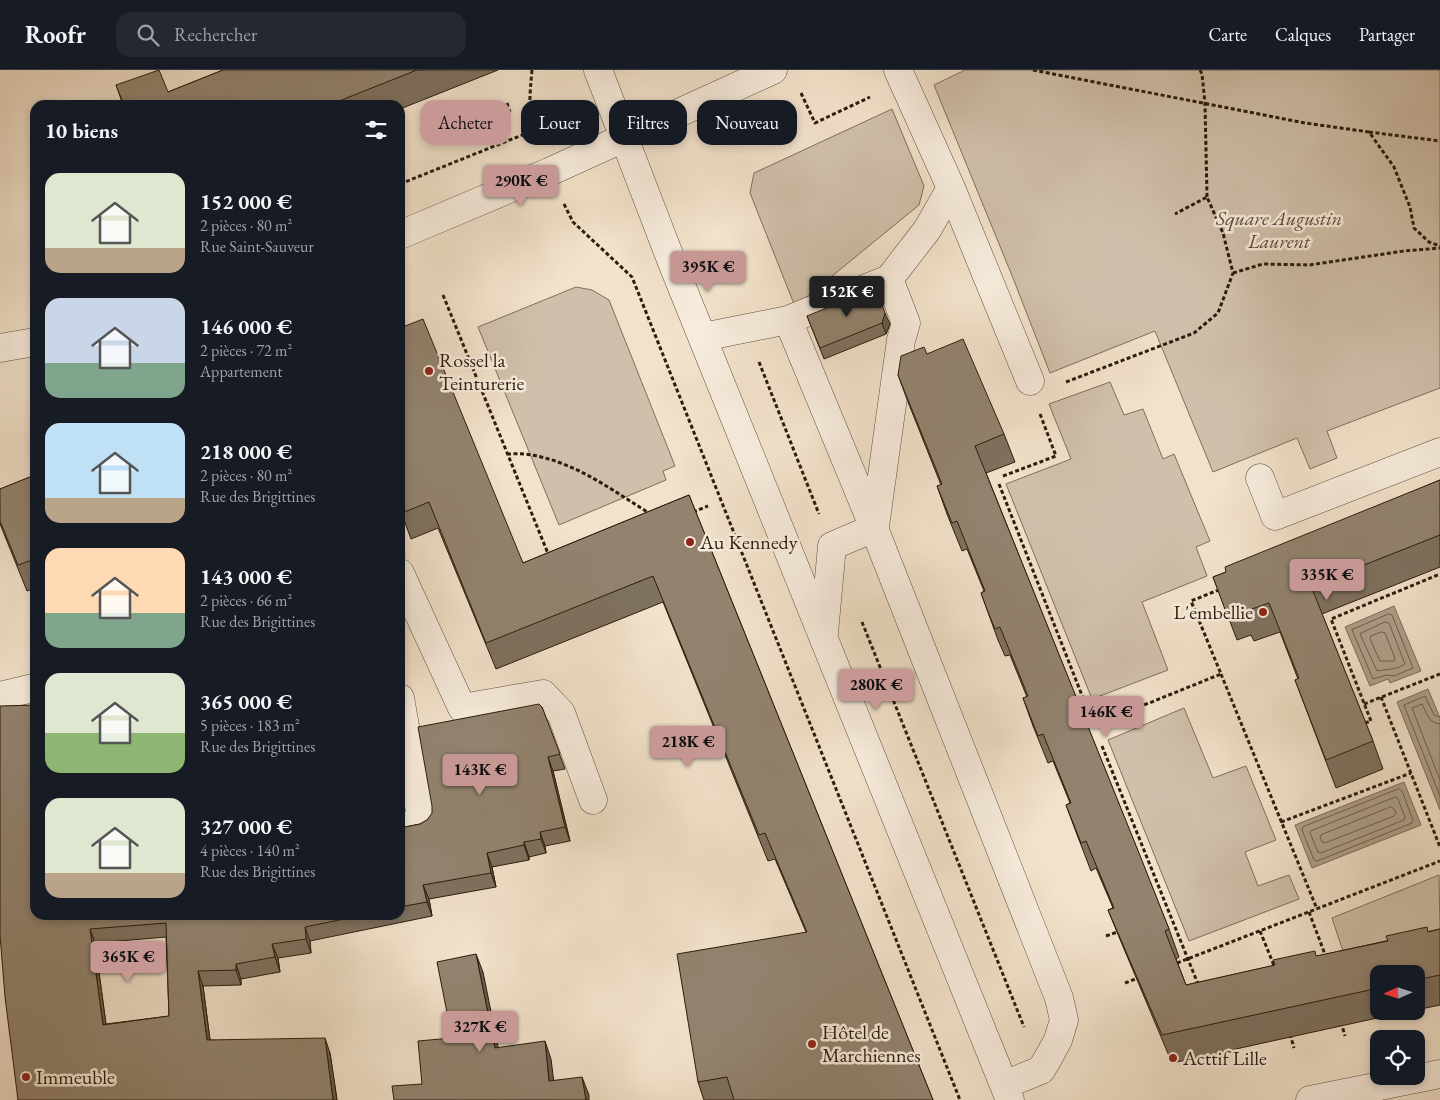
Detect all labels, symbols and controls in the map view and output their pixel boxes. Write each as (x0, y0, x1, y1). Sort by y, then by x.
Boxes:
search box (116, 12, 466, 57)
text: Roofr (25, 19, 86, 50)
icon: search (134, 21, 162, 49)
text: Rechercher (174, 22, 257, 47)
text: Carte (1208, 23, 1247, 46)
text: Calques (1275, 23, 1331, 46)
text: Partager (1359, 23, 1415, 46)
chip: Acheter (420, 100, 511, 145)
chip: Louer (521, 100, 599, 145)
chip: Filtres (609, 100, 687, 145)
chip: Nouveau (697, 100, 797, 145)
icon: filters (362, 116, 390, 144)
text: 10 biens (45, 117, 118, 144)
pin: 290K € (480, 164, 562, 207)
text: 290K € (494, 170, 548, 191)
text: 152 000 € (200, 188, 292, 215)
icon: home (85, 193, 145, 253)
park label: Square Augustin Laurent (1215, 205, 1342, 254)
text: 2 pièces · 80 m² (200, 215, 292, 236)
text: Rue Saint-Sauveur (200, 236, 314, 257)
pin: 395K € (667, 250, 749, 293)
text: 395K € (681, 256, 735, 277)
pin: 152K € (806, 276, 888, 318)
text: 152K € (820, 281, 874, 302)
text: 146 000 € (200, 313, 292, 340)
icon: home (85, 318, 145, 378)
text: 2 pièces · 72 m² (200, 340, 292, 361)
place label: Rossel la Teinturerie (439, 347, 524, 396)
text: Appartement (200, 361, 283, 382)
marker: Rossel la Teinturerie (423, 365, 435, 377)
text: 218 000 € (200, 438, 292, 465)
icon: home (85, 443, 145, 503)
text: 2 pièces · 80 m² (200, 465, 292, 486)
text: Rue des Brigittines (200, 486, 315, 507)
place label: Au Kennedy (699, 529, 798, 555)
marker: Au Kennedy (684, 536, 696, 548)
pin: 335K € (1286, 558, 1368, 601)
text: 143 000 € (200, 563, 292, 590)
text: 335K € (1300, 564, 1354, 585)
icon: home (85, 568, 145, 628)
text: 2 pièces · 66 m² (200, 590, 292, 611)
place label: L'embellie (1174, 599, 1253, 625)
marker: L'embellie (1257, 606, 1269, 618)
text: Rue des Brigittines (200, 611, 315, 632)
pin: 280K € (835, 668, 917, 711)
text: 280K € (849, 674, 903, 695)
text: 365 000 € (200, 688, 292, 715)
icon: home (85, 693, 145, 753)
pin: 146K € (1065, 696, 1147, 738)
text: 146K € (1079, 701, 1133, 722)
text: 5 pièces · 183 m² (200, 715, 300, 736)
pin: 218K € (647, 726, 729, 768)
text: 218K € (661, 731, 715, 752)
text: Rue des Brigittines (200, 736, 315, 757)
pin: 143K € (439, 754, 521, 796)
text: 143K € (453, 759, 507, 780)
text: 327 000 € (200, 813, 292, 840)
icon: home (85, 818, 145, 878)
text: 4 pièces · 140 m² (200, 840, 300, 861)
text: Rue des Brigittines (200, 861, 315, 882)
pin: 365K € (87, 940, 169, 983)
text: 365K € (101, 946, 155, 967)
north arrow (1370, 965, 1425, 1020)
map controls (1370, 965, 1425, 1085)
pin: 327K € (439, 1010, 521, 1053)
text: 327K € (453, 1016, 507, 1037)
place label: Hôtel de Marchiennes (822, 1019, 921, 1068)
button: locate (1370, 1030, 1425, 1085)
marker: Hôtel de Marchiennes (806, 1038, 818, 1050)
place label: Acttif Lille (1182, 1045, 1267, 1071)
marker: Acttif Lille (1167, 1052, 1179, 1064)
place label: Immeuble (36, 1064, 115, 1090)
marker: Immeuble (20, 1071, 32, 1083)

